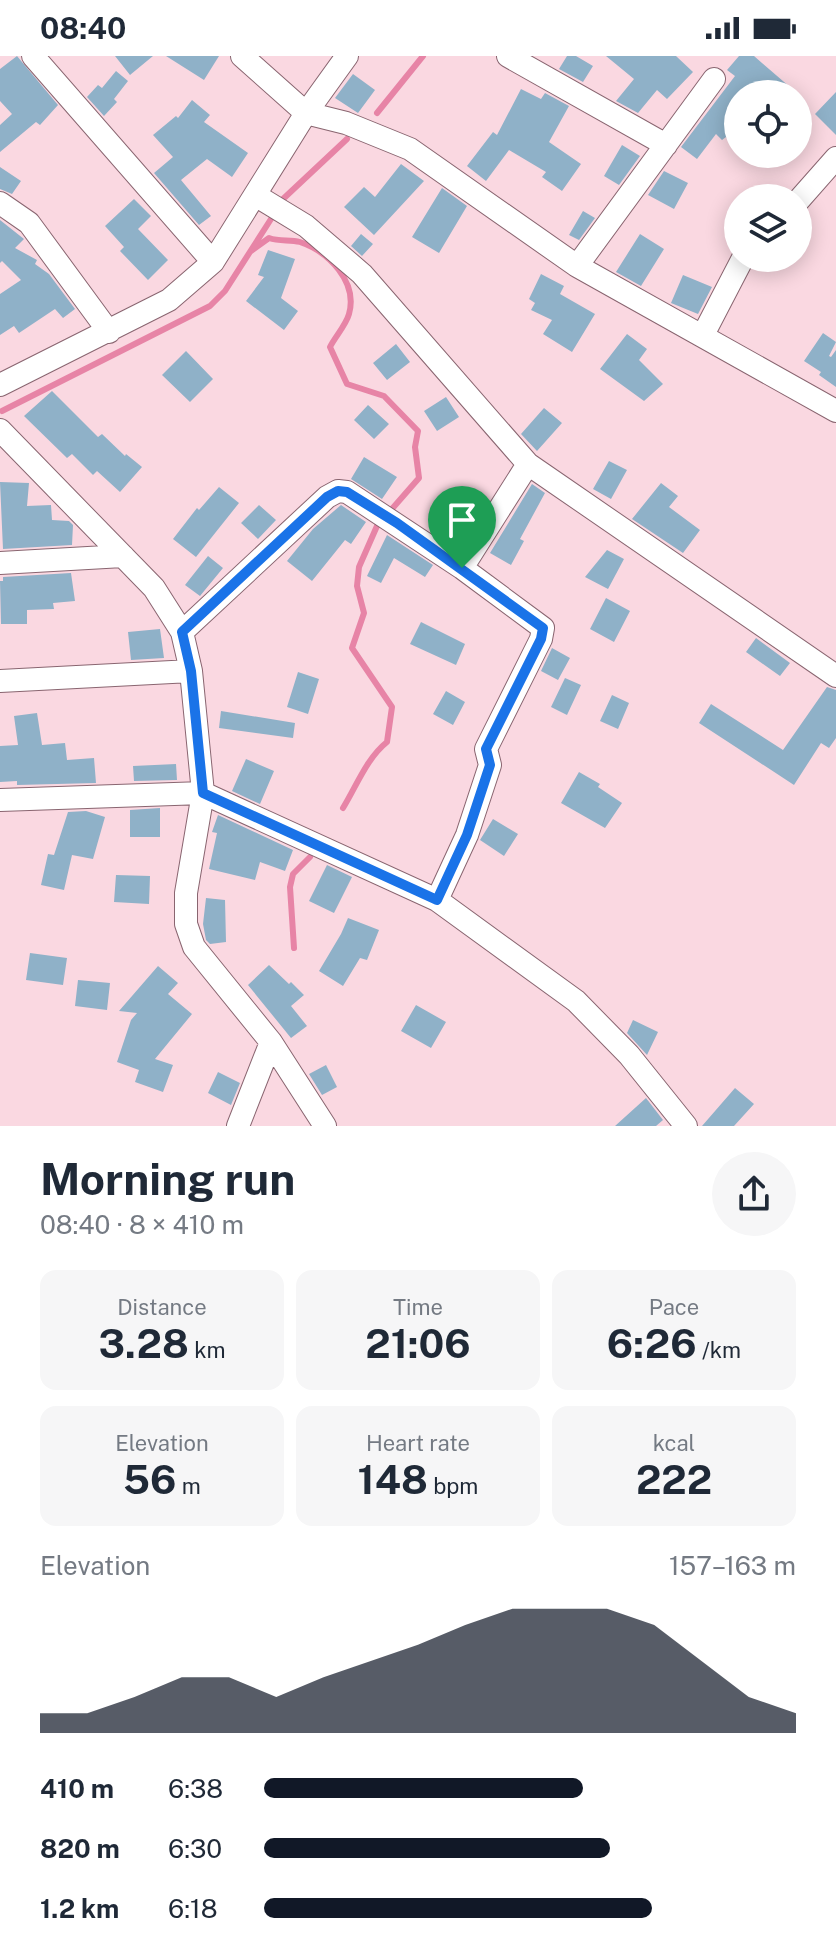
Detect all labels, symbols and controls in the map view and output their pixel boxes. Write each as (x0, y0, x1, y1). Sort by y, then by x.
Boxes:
text: 08:40 (40, 10, 126, 46)
map controls (724, 80, 812, 272)
button: locate (724, 80, 812, 168)
button: layers (724, 184, 812, 272)
pin (428, 486, 496, 568)
icon: arrive (440, 498, 484, 542)
button: share (712, 1152, 796, 1236)
text: Morning run (40, 1153, 295, 1205)
text: 08:40 · 8 × 410 m (40, 1209, 244, 1240)
text: Distance (117, 1294, 207, 1320)
text: Time (393, 1294, 443, 1320)
text: Pace (649, 1294, 699, 1320)
text: 3.28 (98, 1320, 189, 1367)
text: 21:06 (365, 1320, 471, 1367)
text: 6:26 (607, 1320, 697, 1367)
text: km (189, 1337, 226, 1363)
text: /km (697, 1337, 741, 1363)
text: Elevation (115, 1430, 209, 1456)
text: Heart rate (366, 1430, 470, 1456)
text: kcal (653, 1430, 695, 1456)
text: 56 (123, 1456, 177, 1503)
text: 148 (358, 1456, 428, 1503)
text: 222 (636, 1456, 712, 1503)
text: m (177, 1473, 201, 1499)
text: bpm (428, 1473, 478, 1499)
text: Elevation (40, 1550, 150, 1581)
text: 157–163 m (669, 1550, 796, 1581)
text: 410 m (40, 1773, 114, 1804)
text: 6:38 (168, 1773, 223, 1804)
text: 820 m (40, 1833, 120, 1864)
text: 6:30 (168, 1833, 222, 1864)
text: 1.2 km (40, 1893, 119, 1924)
text: 6:18 (168, 1893, 217, 1924)

